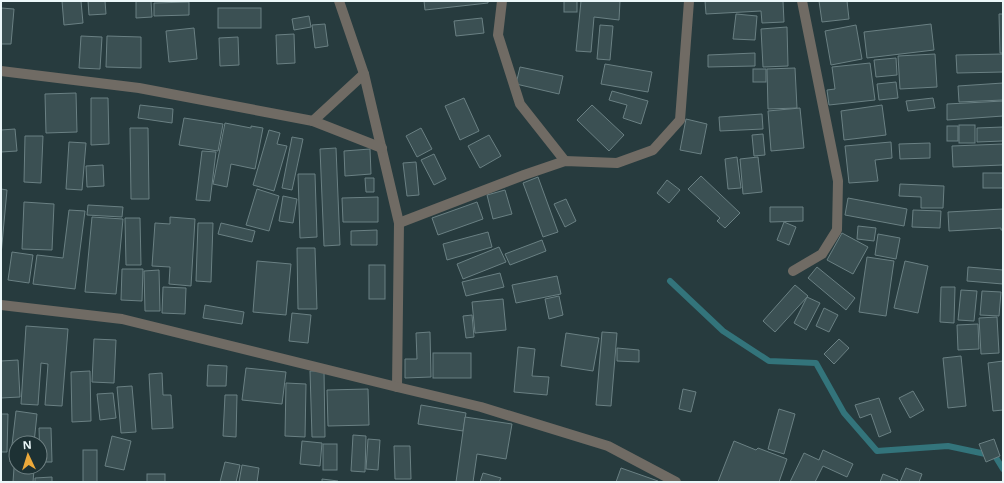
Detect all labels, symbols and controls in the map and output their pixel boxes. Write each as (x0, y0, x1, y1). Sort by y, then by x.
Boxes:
north arrow (8, 435, 48, 475)
text: N (22, 437, 32, 452)

